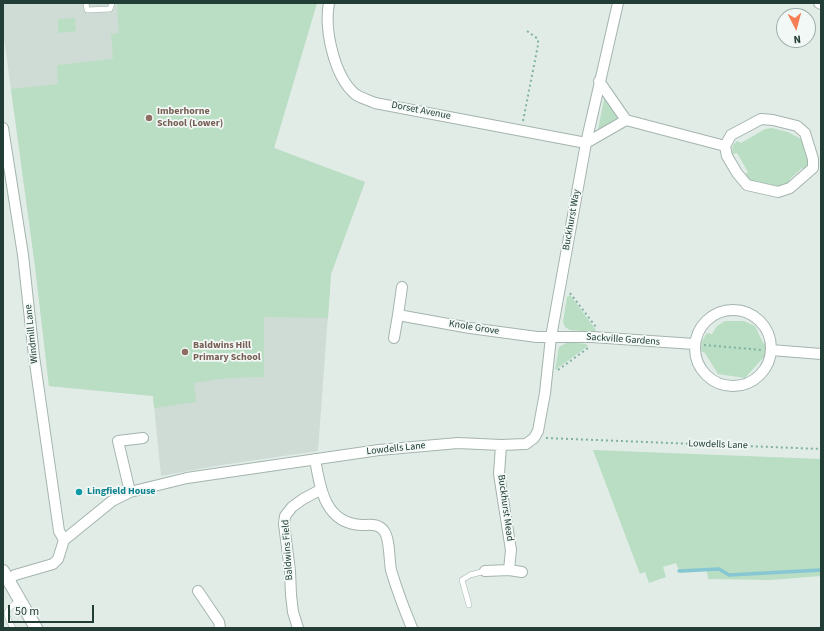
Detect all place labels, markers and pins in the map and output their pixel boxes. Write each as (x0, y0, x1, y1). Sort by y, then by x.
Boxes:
place label: Imberhorne School (Lower) (157, 106, 223, 130)
marker: Imberhorne School (Lower) (144, 113, 154, 123)
place label: Baldwins Hill Primary School (193, 340, 261, 364)
marker: Baldwins Hill Primary School (180, 347, 190, 357)
place label: Lingfield House (87, 486, 156, 498)
marker: Lingfield House (74, 487, 84, 497)

